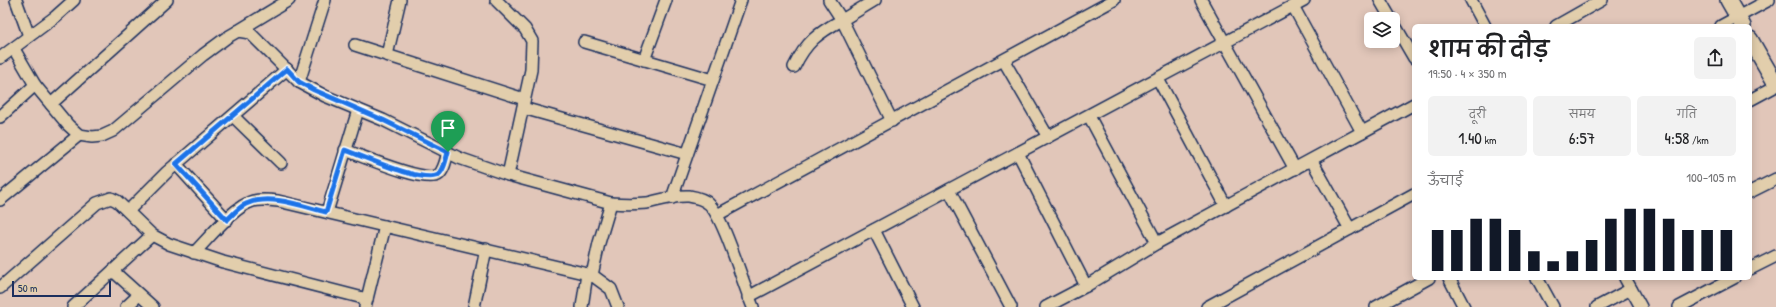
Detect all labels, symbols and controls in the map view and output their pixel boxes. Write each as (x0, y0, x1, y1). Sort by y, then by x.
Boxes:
map controls (1364, 12, 1400, 48)
button: layers (1364, 12, 1400, 48)
text: शाम की दौड़ (1428, 34, 1549, 64)
button: share (1694, 37, 1736, 79)
text: 19:50 · 4 × 350 m (1428, 64, 1507, 82)
text: दूरी (1469, 107, 1486, 121)
text: समय (1569, 107, 1595, 121)
text: गति (1677, 107, 1697, 121)
pin (431, 111, 465, 152)
icon: arrive (437, 117, 459, 139)
text: 1.40 (1458, 126, 1482, 149)
text: 6:57 (1569, 126, 1595, 149)
text: 4:58 (1665, 126, 1689, 149)
text: km (1482, 133, 1497, 147)
text: /km (1689, 133, 1709, 147)
text: 100–105 m (1686, 168, 1736, 186)
text: ऊँचाई (1428, 171, 1463, 189)
scale bar (12, 279, 111, 298)
text: 50 m (18, 281, 38, 295)

